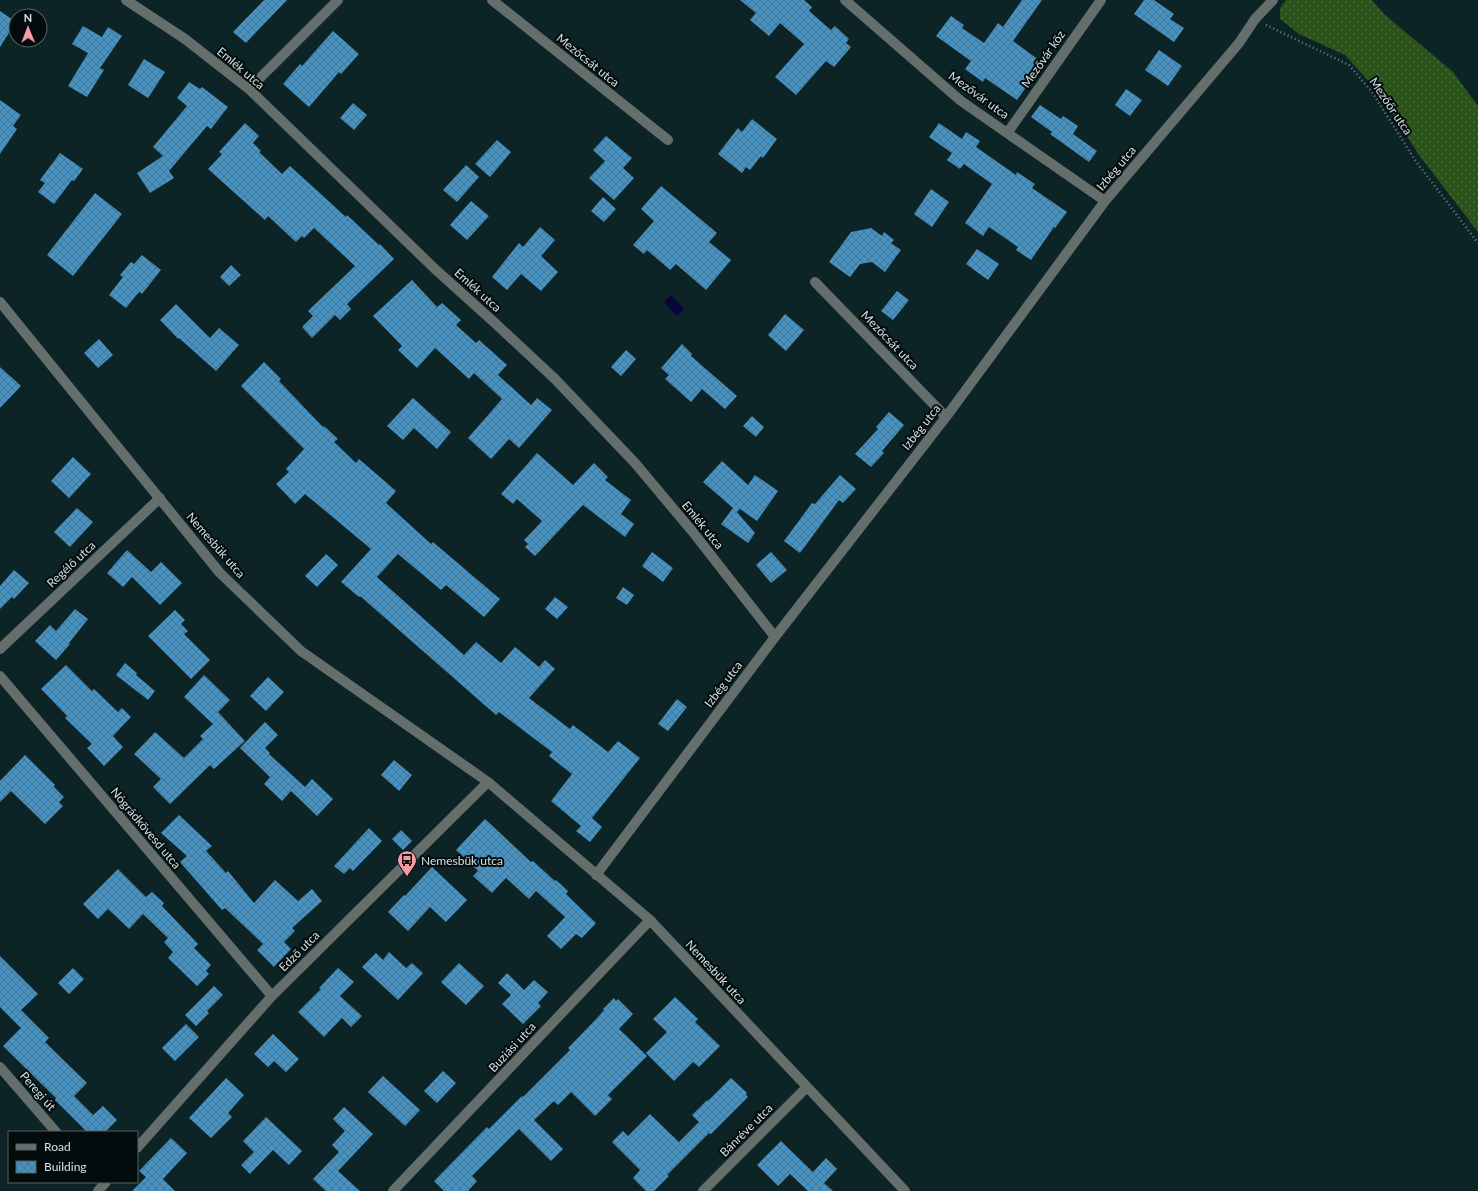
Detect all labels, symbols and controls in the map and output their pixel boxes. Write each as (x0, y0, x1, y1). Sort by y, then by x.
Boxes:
north arrow (8, 8, 48, 48)
text: N (23, 11, 32, 24)
street label: Mezővár köz (1018, 27, 1068, 90)
street label: Mezőcsát utca (554, 30, 622, 90)
street label: Emlék utca (214, 44, 268, 92)
street label: Mezővár utca (946, 68, 1012, 122)
street label: Mezőőr utca (1366, 74, 1416, 138)
street label: Izbég utca (1093, 143, 1139, 193)
street label: Emlék utca (452, 265, 504, 315)
street label: Mezőcsát utca (858, 307, 922, 373)
street label: Izbég utca (899, 401, 943, 453)
street label: Emlék utca (679, 498, 727, 552)
street label: Nemesbük utca (183, 509, 249, 581)
street label: Regélő utca (43, 538, 99, 590)
street label: Izbég utca (701, 658, 745, 710)
street label: Nógrádkövesd utca (108, 784, 184, 872)
bus stop icon: Nemesbük utca (396, 849, 418, 877)
place label: Nemesbük utca (421, 853, 503, 868)
street label: Edző utca (276, 928, 322, 974)
street label: Nemesbük utca (683, 937, 749, 1007)
street label: Buziási utca (485, 1019, 539, 1075)
street label: Peregi út (17, 1068, 59, 1114)
street label: Bánréve utca (716, 1100, 776, 1160)
legend (8, 1131, 138, 1183)
text: Road (44, 1139, 71, 1154)
text: Building (44, 1159, 87, 1174)

